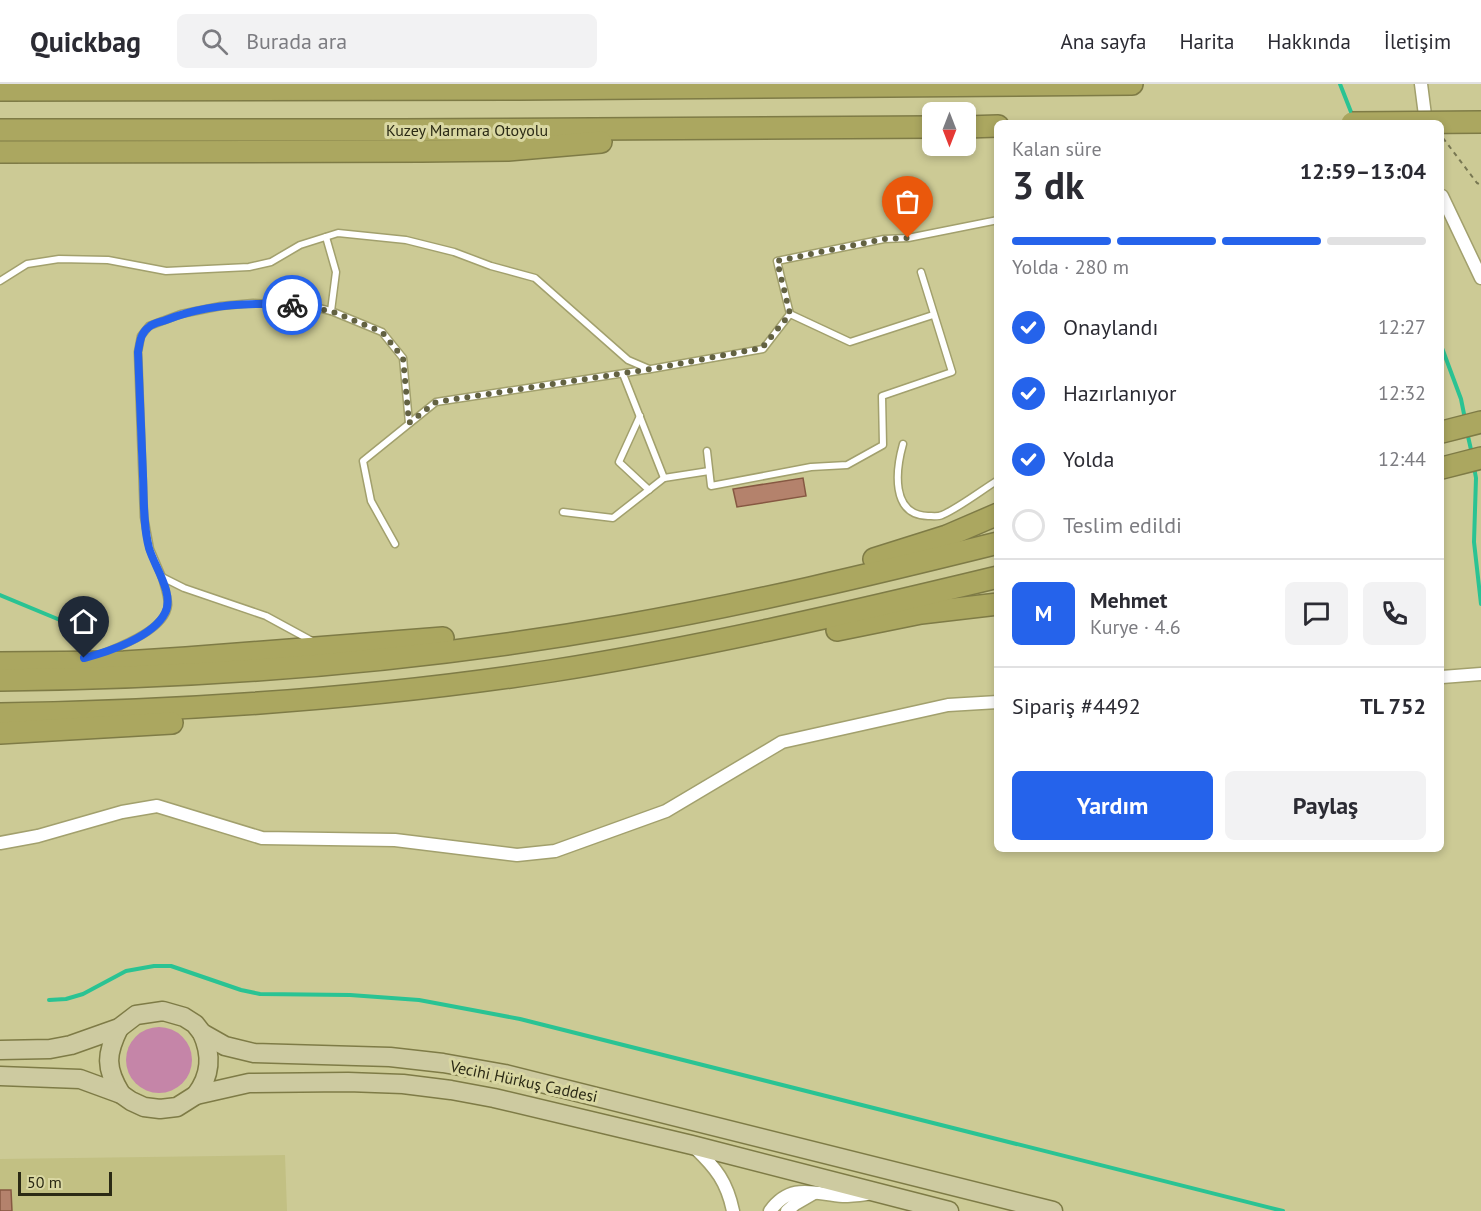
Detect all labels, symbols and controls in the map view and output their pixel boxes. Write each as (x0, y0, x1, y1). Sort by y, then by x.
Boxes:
search box (177, 14, 597, 68)
text: Quickbag (30, 23, 141, 60)
icon: search (198, 25, 231, 58)
text: Burada ara (246, 27, 347, 55)
text: Ana sayfa (1061, 28, 1146, 55)
text: Harita (1179, 28, 1234, 55)
text: Hakkında (1267, 28, 1351, 55)
text: İletişim (1384, 28, 1451, 55)
north arrow (922, 102, 976, 156)
map controls (922, 102, 976, 156)
street label: Kuzey Marmara Otoyolu (386, 120, 548, 140)
text: Kalan süre (1012, 136, 1102, 162)
text: 12:59–13:04 (1300, 157, 1426, 185)
text: 3 dk (1012, 159, 1084, 210)
pin (882, 176, 933, 238)
icon: bag (891, 185, 924, 218)
text: Yolda · 280 m (1012, 254, 1129, 280)
courier (262, 275, 322, 335)
icon: bike (276, 289, 309, 322)
icon: check (1012, 311, 1045, 344)
text: Onaylandı (1063, 313, 1158, 341)
text: 12:27 (1378, 314, 1426, 340)
icon: check (1012, 377, 1045, 410)
text: Hazırlanıyor (1063, 379, 1176, 407)
text: 12:32 (1378, 380, 1426, 406)
icon: check (1012, 443, 1045, 476)
text: Yolda (1063, 445, 1114, 473)
text: 12:44 (1378, 446, 1426, 472)
text: Teslim edildi (1063, 511, 1182, 539)
button: chat (1285, 582, 1348, 645)
button: phone (1363, 582, 1426, 645)
text: Mehmet (1090, 586, 1167, 614)
pin (58, 596, 109, 658)
text: M (1035, 599, 1052, 627)
icon: home (67, 605, 100, 638)
text: Kurye · 4.6 (1090, 614, 1181, 640)
text: Sipariş #4492 (1012, 692, 1141, 720)
text: TL 752 (1360, 692, 1426, 720)
button: Yardım (1012, 771, 1213, 840)
button: Paylaş (1225, 771, 1426, 840)
street label: Vecihi Hürkuş Caddesi (447, 1055, 600, 1106)
scale bar (18, 1169, 112, 1196)
text: 50 m (27, 1172, 62, 1192)

